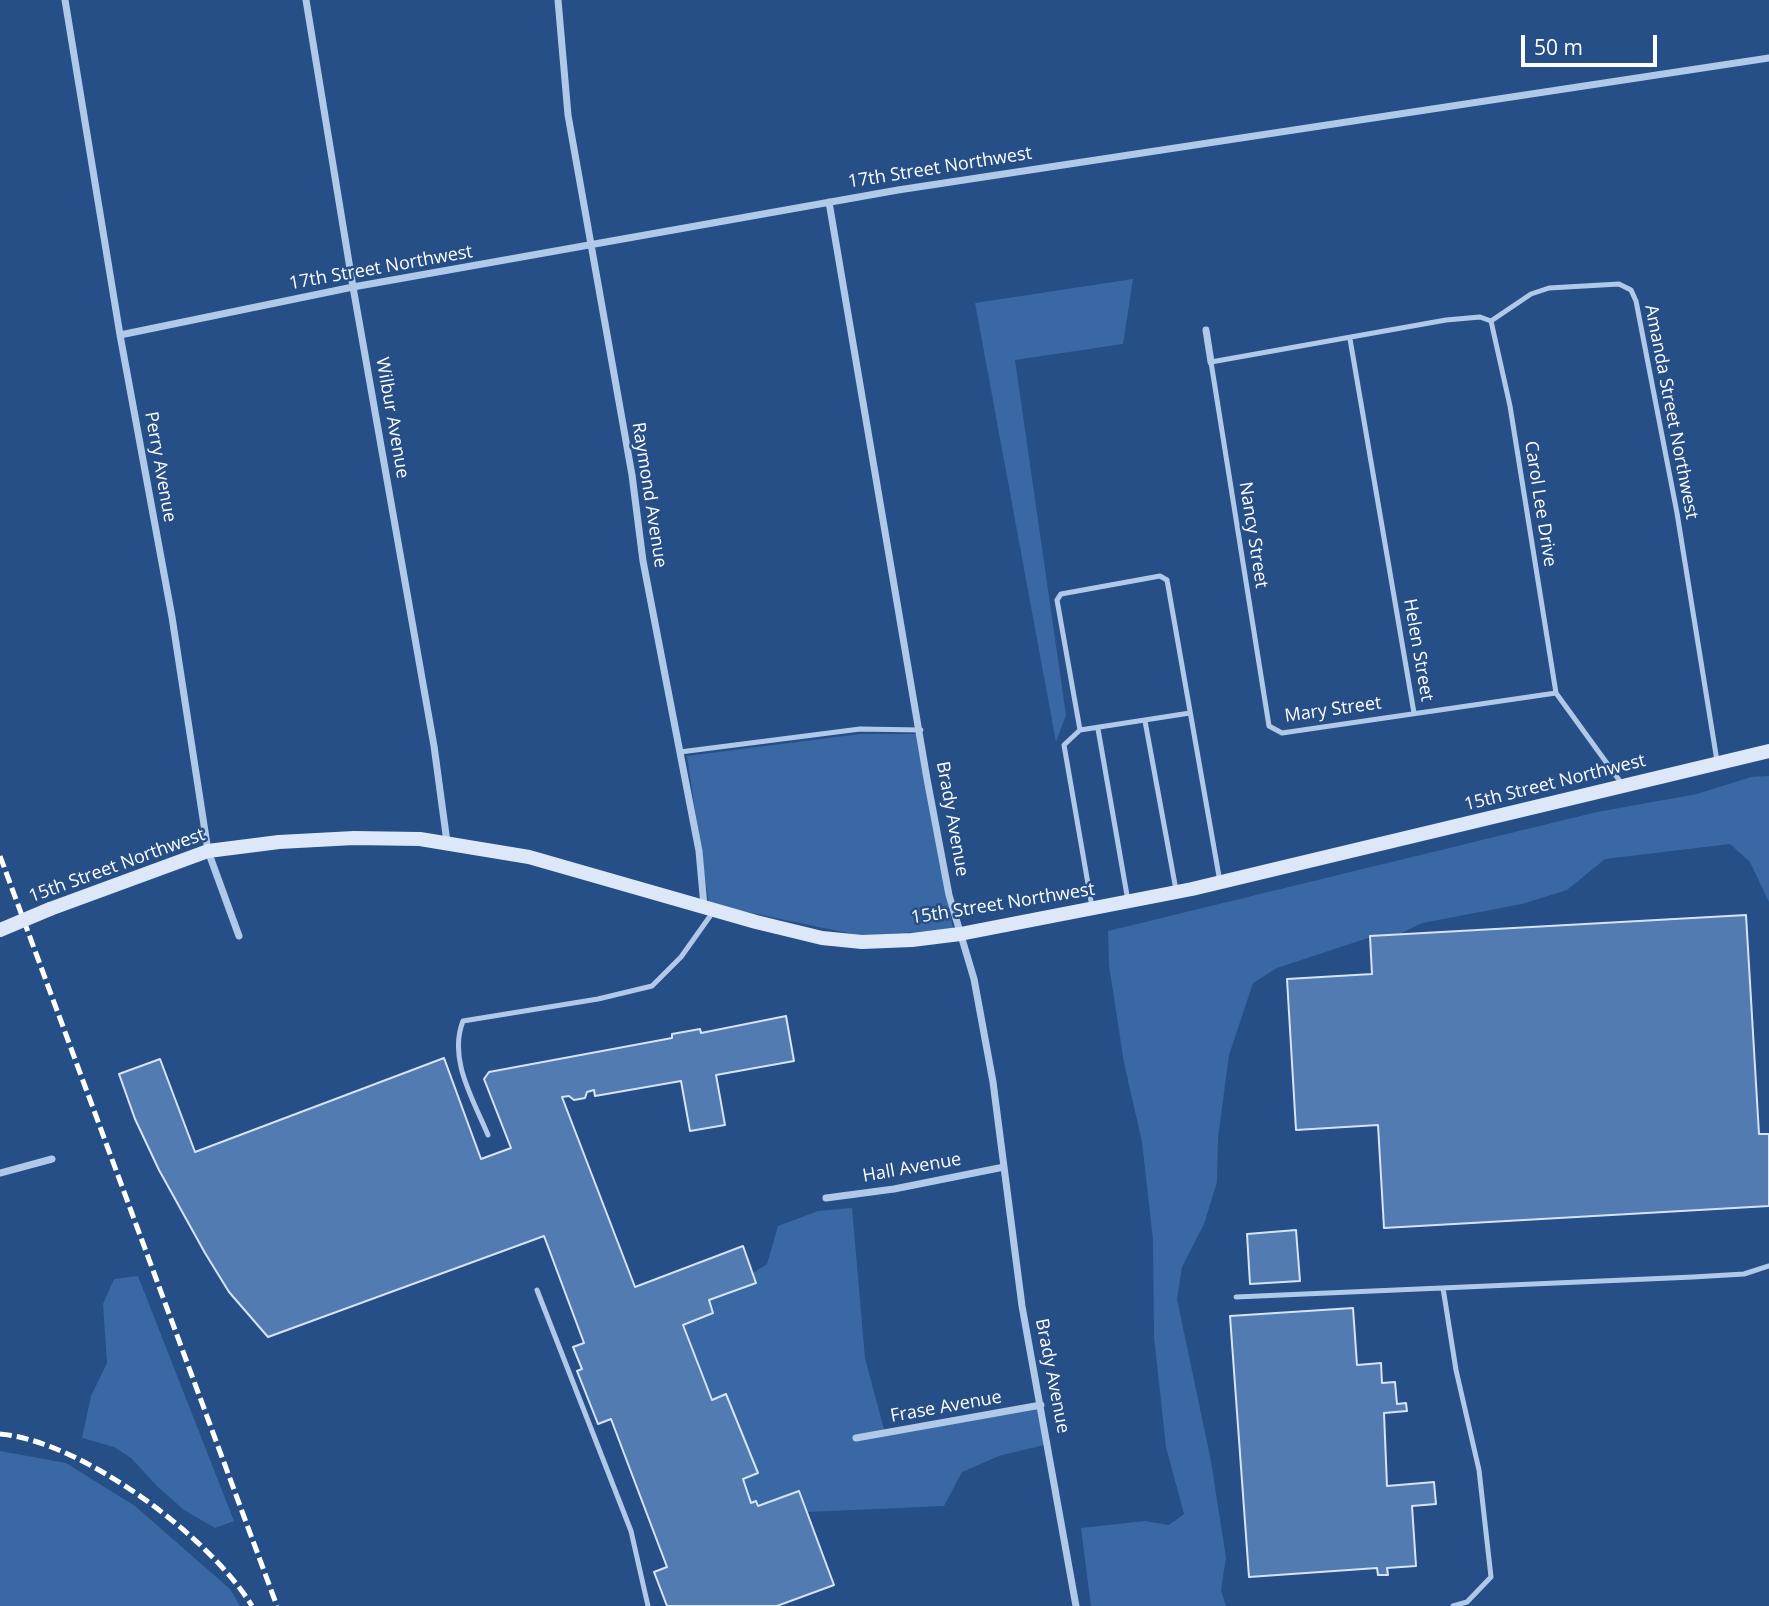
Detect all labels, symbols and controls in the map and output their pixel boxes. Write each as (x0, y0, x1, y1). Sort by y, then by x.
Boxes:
scale bar (1524, 21, 1660, 65)
text: 50 m (1534, 33, 1583, 61)
street label: 17th Street Northwest (847, 143, 1033, 193)
street label: 17th Street Northwest (288, 241, 474, 295)
street label: Amanda Street Northwest (1640, 303, 1702, 521)
street label: Wilbur Avenue (371, 356, 413, 480)
street label: Perry Avenue (140, 410, 180, 524)
street label: Raymond Avenue (627, 421, 671, 569)
street label: Carol Lee Drive (1519, 440, 1561, 568)
street label: Nancy Street (1234, 480, 1272, 590)
street label: Helen Street (1398, 597, 1438, 703)
street label: Mary Street (1283, 693, 1383, 727)
street label: 15th Street Northwest (1462, 750, 1648, 816)
street label: Brady Avenue (931, 760, 973, 878)
street label: 15th Street Northwest (26, 824, 208, 908)
street label: 15th Street Northwest (910, 879, 1096, 929)
street label: Hall Avenue (861, 1149, 963, 1187)
street label: Brady Avenue (1030, 1317, 1074, 1435)
street label: Frase Avenue (889, 1387, 1003, 1427)

